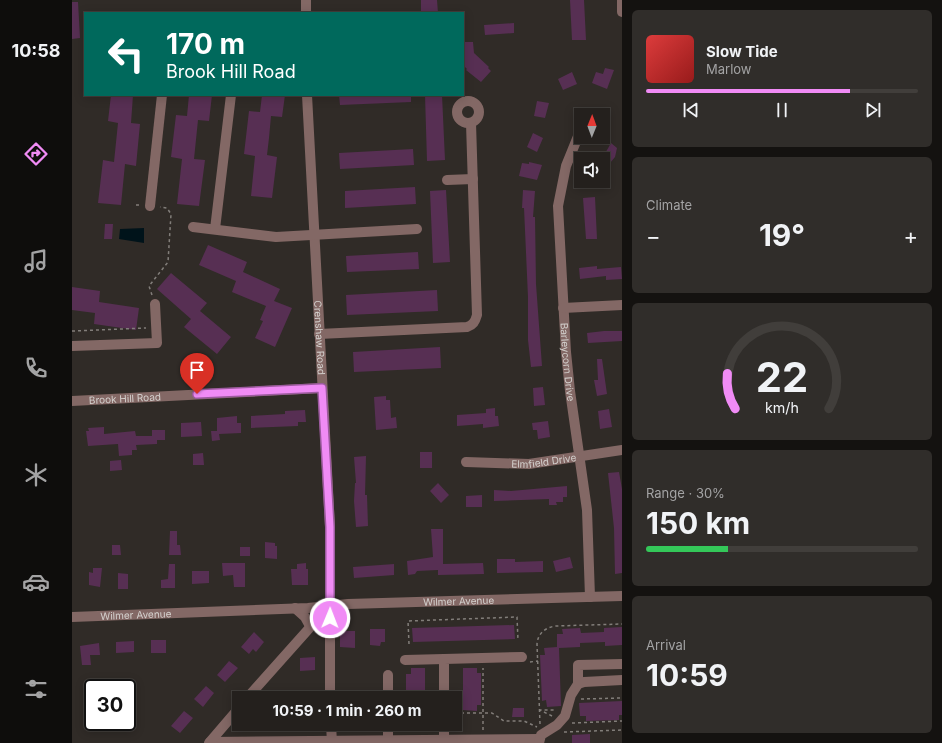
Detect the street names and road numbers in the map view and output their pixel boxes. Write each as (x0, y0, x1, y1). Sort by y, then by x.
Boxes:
street label: Crenshaw Road (312, 300, 328, 375)
street label: Barleycorn Drive (558, 322, 577, 402)
street label: Brook Hill Road (89, 390, 161, 406)
street label: Elmfield Drive (511, 451, 577, 470)
street label: Wilmer Avenue (423, 594, 494, 608)
street label: Wilmer Avenue (100, 607, 172, 622)

